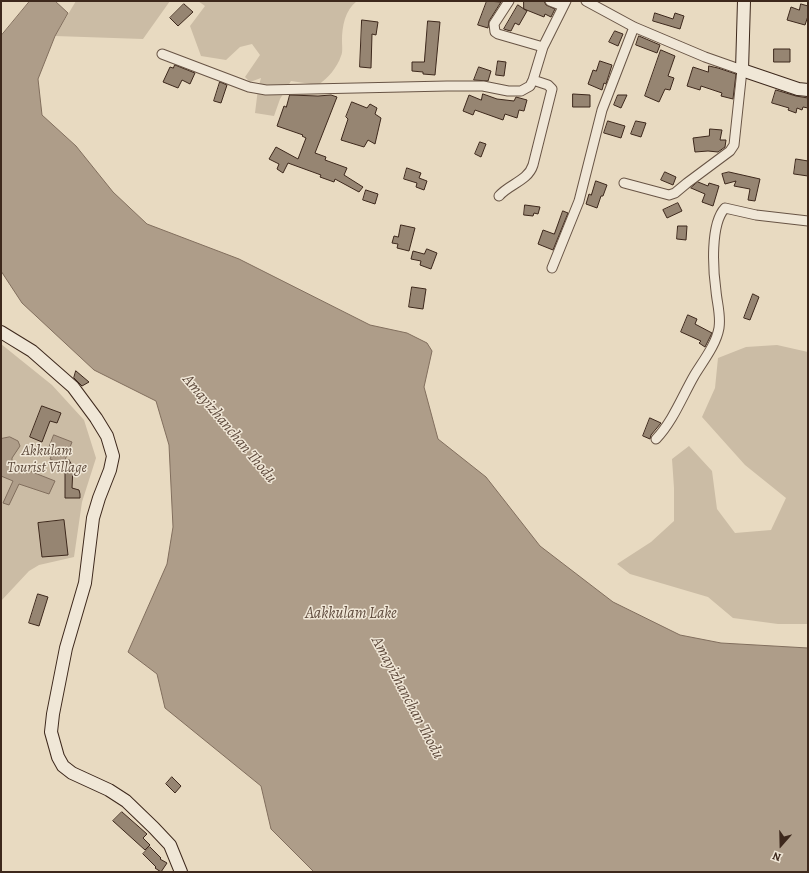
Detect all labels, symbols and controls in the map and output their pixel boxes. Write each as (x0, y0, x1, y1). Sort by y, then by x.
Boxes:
water label: Amayizhanchan Thodu (178, 371, 280, 487)
park label: Akkulam Tourist Village (7, 442, 87, 477)
water label: Aakkulam Lake (305, 604, 397, 624)
water label: Amayizhanchan Thodu (367, 633, 447, 763)
north arrow (761, 825, 801, 865)
text: N (770, 848, 783, 865)

